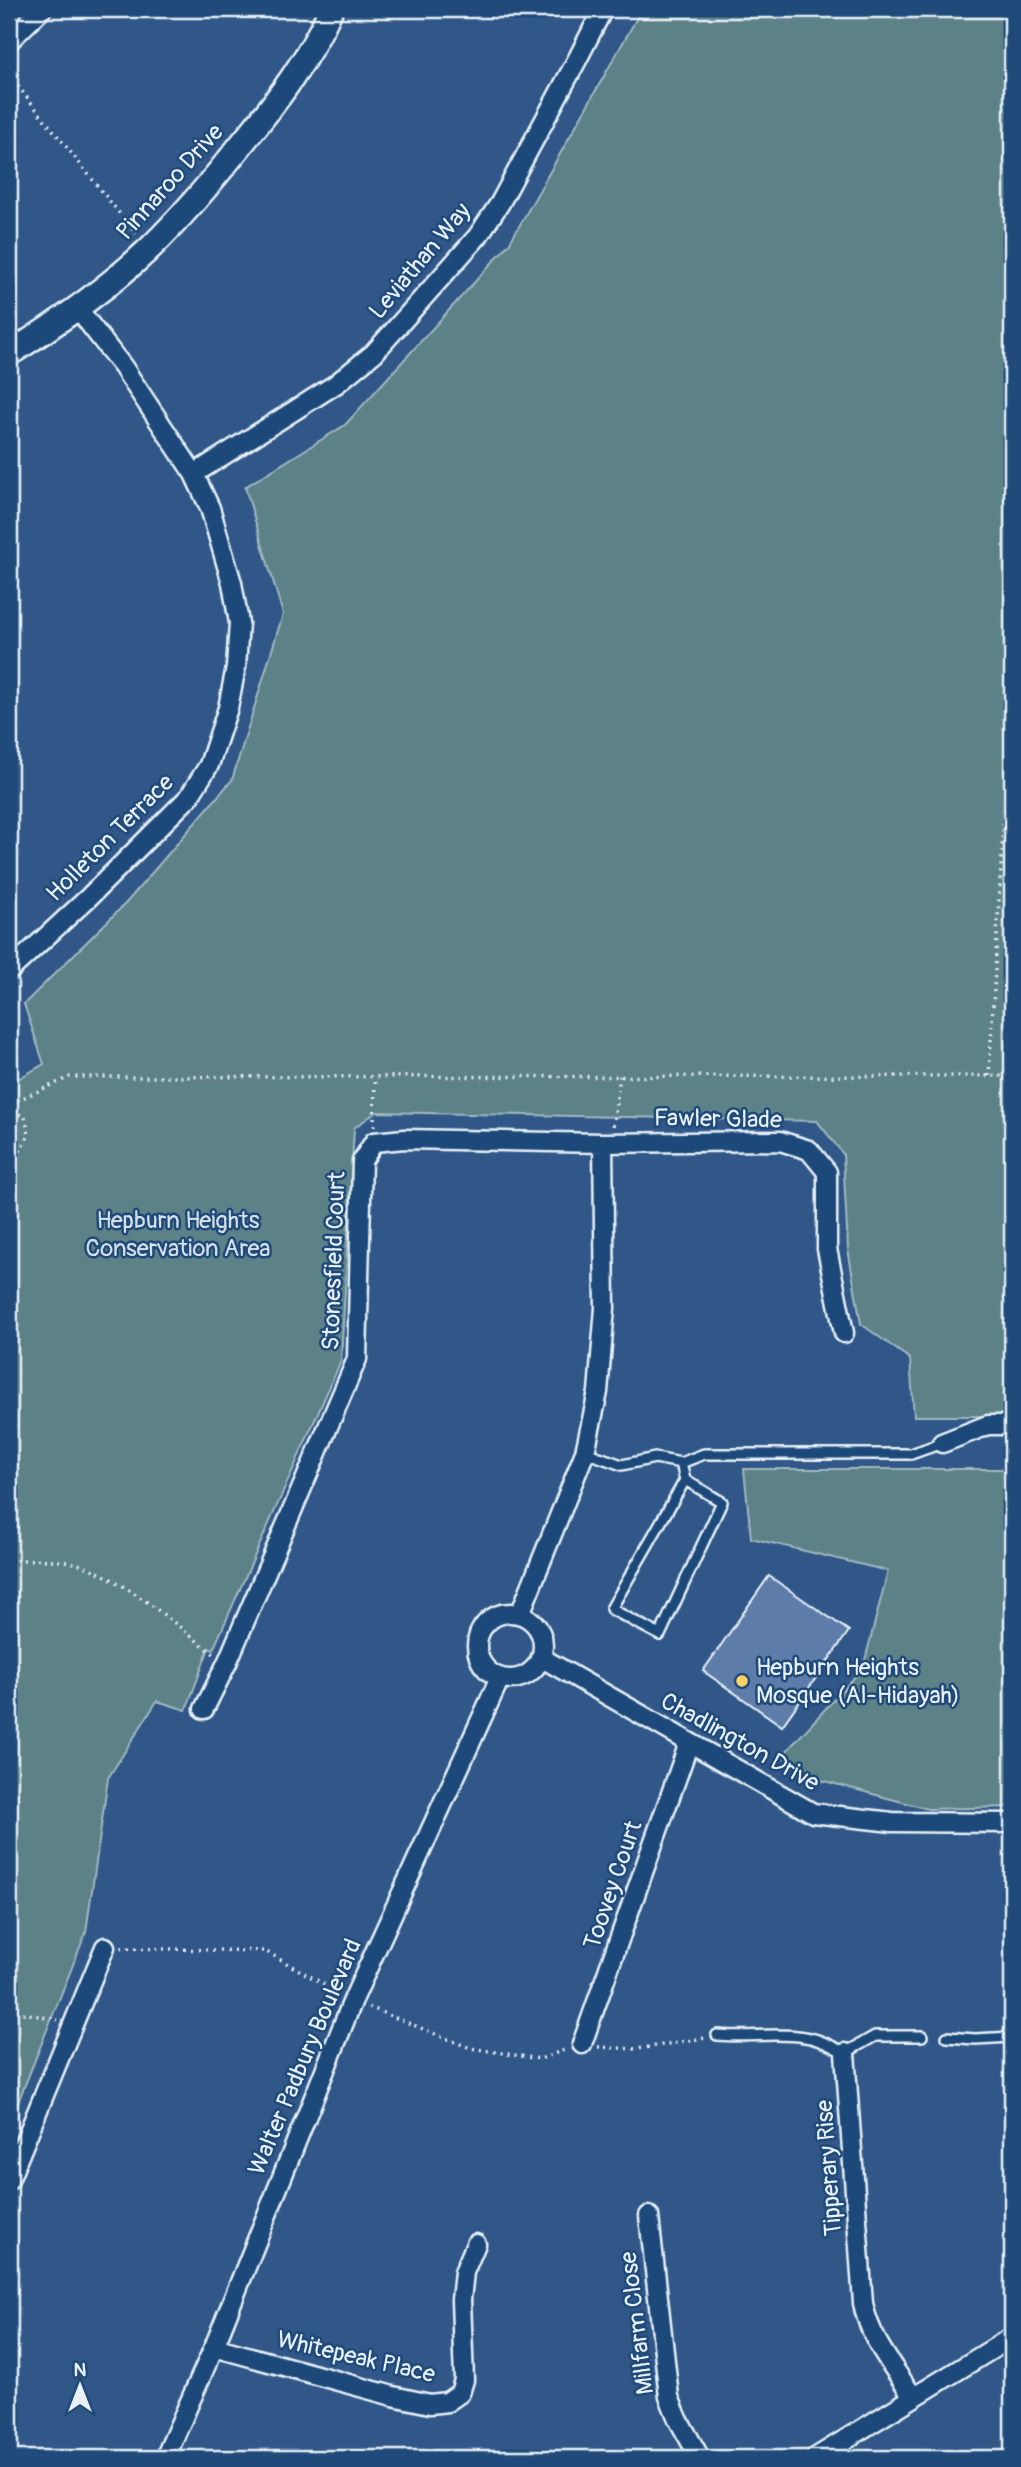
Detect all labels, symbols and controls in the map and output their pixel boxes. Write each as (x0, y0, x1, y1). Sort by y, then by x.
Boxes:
street label: Pinnaroo Drive (110, 118, 230, 246)
street label: Leviathan Way (363, 197, 477, 325)
street label: Holleton Terrace (40, 768, 180, 908)
street label: Fawler Glade (654, 1103, 782, 1135)
street label: Stonesfield Court (316, 1171, 352, 1351)
park label: Hepburn Heights Conservation Area (86, 1206, 270, 1263)
place label: Hepburn Heights Mosque (Al-Hidayah) (756, 1653, 960, 1710)
marker: Hepburn Heights Mosque (Al-Hidayah) (734, 1673, 750, 1689)
street label: Chadlington Drive (656, 1686, 824, 1798)
street label: Toovey Court (577, 1817, 649, 1953)
street label: Walter Padbury Boulevard (242, 1935, 368, 2179)
street label: Tipperary Rise (810, 2099, 848, 2237)
street label: Millfarm Close (614, 2250, 660, 2396)
street label: Whitepeak Place (274, 2325, 438, 2389)
north arrow (46, 2352, 116, 2422)
text: N (74, 2358, 87, 2382)

